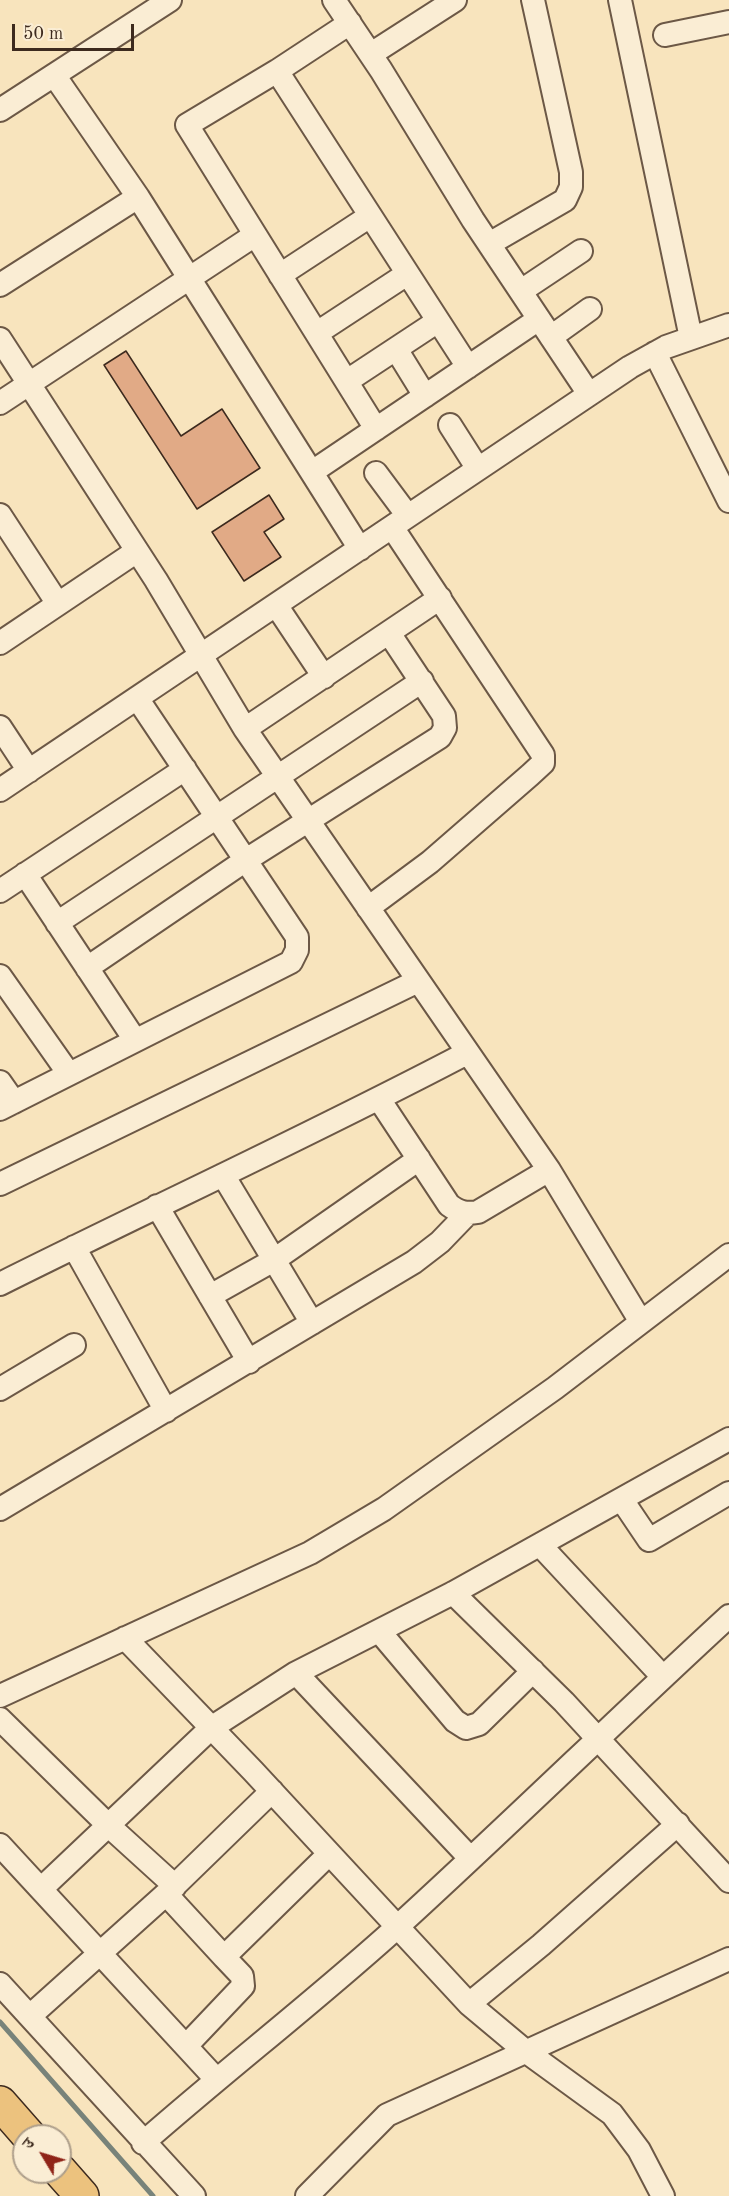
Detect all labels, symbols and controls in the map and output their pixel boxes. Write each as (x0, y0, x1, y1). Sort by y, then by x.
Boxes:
scale bar (15, 12, 136, 50)
text: 50 m (23, 25, 63, 43)
north arrow (12, 2124, 72, 2184)
text: उ (21, 2136, 38, 2152)

